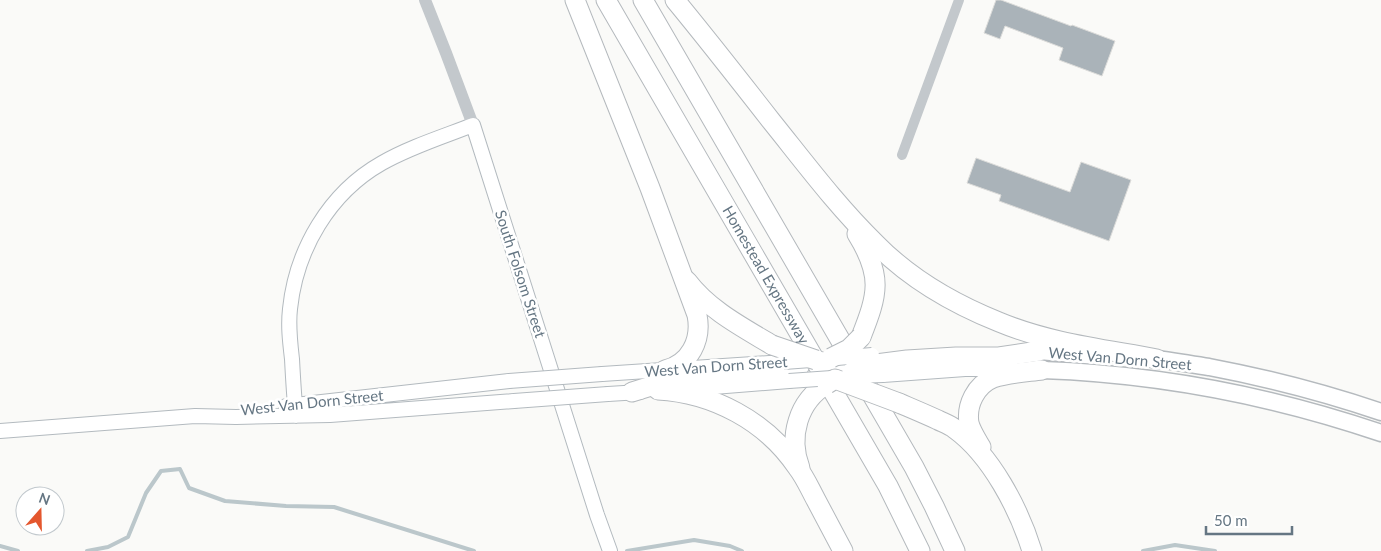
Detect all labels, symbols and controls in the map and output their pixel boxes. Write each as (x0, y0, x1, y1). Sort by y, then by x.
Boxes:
street label: Homestead Expressway (719, 202, 814, 347)
street label: South Folsom Street (492, 208, 550, 340)
street label: West Van Dorn Street (1048, 343, 1193, 373)
street label: West Van Dorn Street (644, 352, 789, 380)
street label: West Van Dorn Street (240, 385, 385, 418)
north arrow (15, 486, 65, 536)
text: N (37, 488, 53, 508)
scale bar (1206, 504, 1292, 536)
text: 50 m (1214, 511, 1248, 529)

